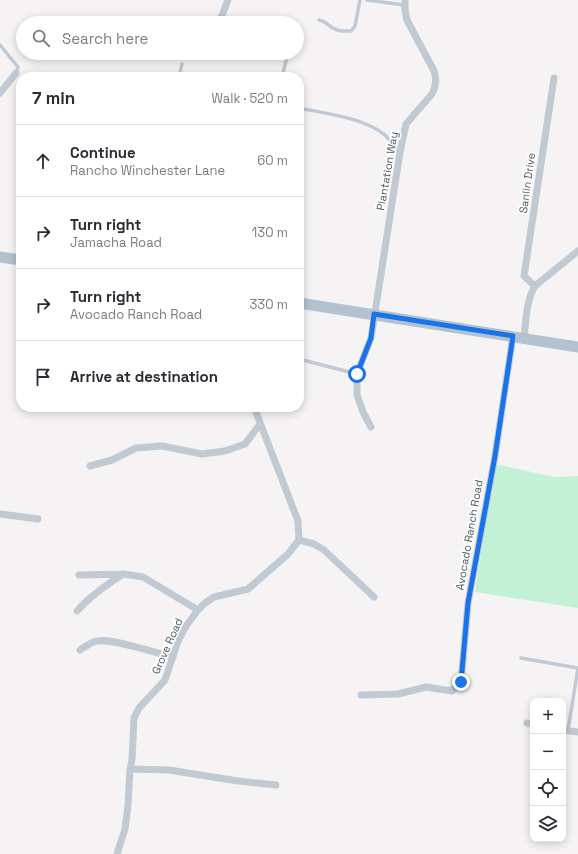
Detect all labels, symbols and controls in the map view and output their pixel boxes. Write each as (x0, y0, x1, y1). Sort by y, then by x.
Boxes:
search box (16, 16, 304, 60)
icon: search (30, 27, 52, 49)
text: Search here (62, 29, 148, 48)
text: 7 min (32, 87, 75, 109)
text: Walk · 520 m (212, 90, 288, 107)
street label: Plantation Way (373, 131, 401, 211)
text: Continue (70, 143, 136, 162)
icon: ahead (32, 150, 54, 172)
text: 60 m (257, 152, 288, 169)
street label: Sanlin Drive (516, 152, 538, 214)
text: Rancho Winchester Lane (70, 162, 225, 179)
text: Turn right (70, 215, 141, 234)
icon: right (32, 222, 54, 244)
text: 130 m (252, 224, 288, 241)
text: Jamacha Road (70, 234, 162, 251)
text: Turn right (70, 287, 141, 306)
icon: right (32, 294, 54, 316)
text: 330 m (249, 296, 288, 313)
text: Avocado Ranch Road (70, 306, 202, 323)
route start (348, 365, 366, 383)
icon: arrive (32, 366, 54, 388)
text: Arrive at destination (70, 367, 218, 386)
street label: Avocado Ranch Road (452, 479, 486, 591)
street label: Grove Road (148, 616, 186, 676)
route end (452, 673, 470, 691)
map controls (530, 698, 566, 842)
button: + (530, 698, 566, 734)
button: − (530, 734, 566, 770)
button: locate (530, 770, 566, 806)
button: layers (530, 806, 566, 842)

